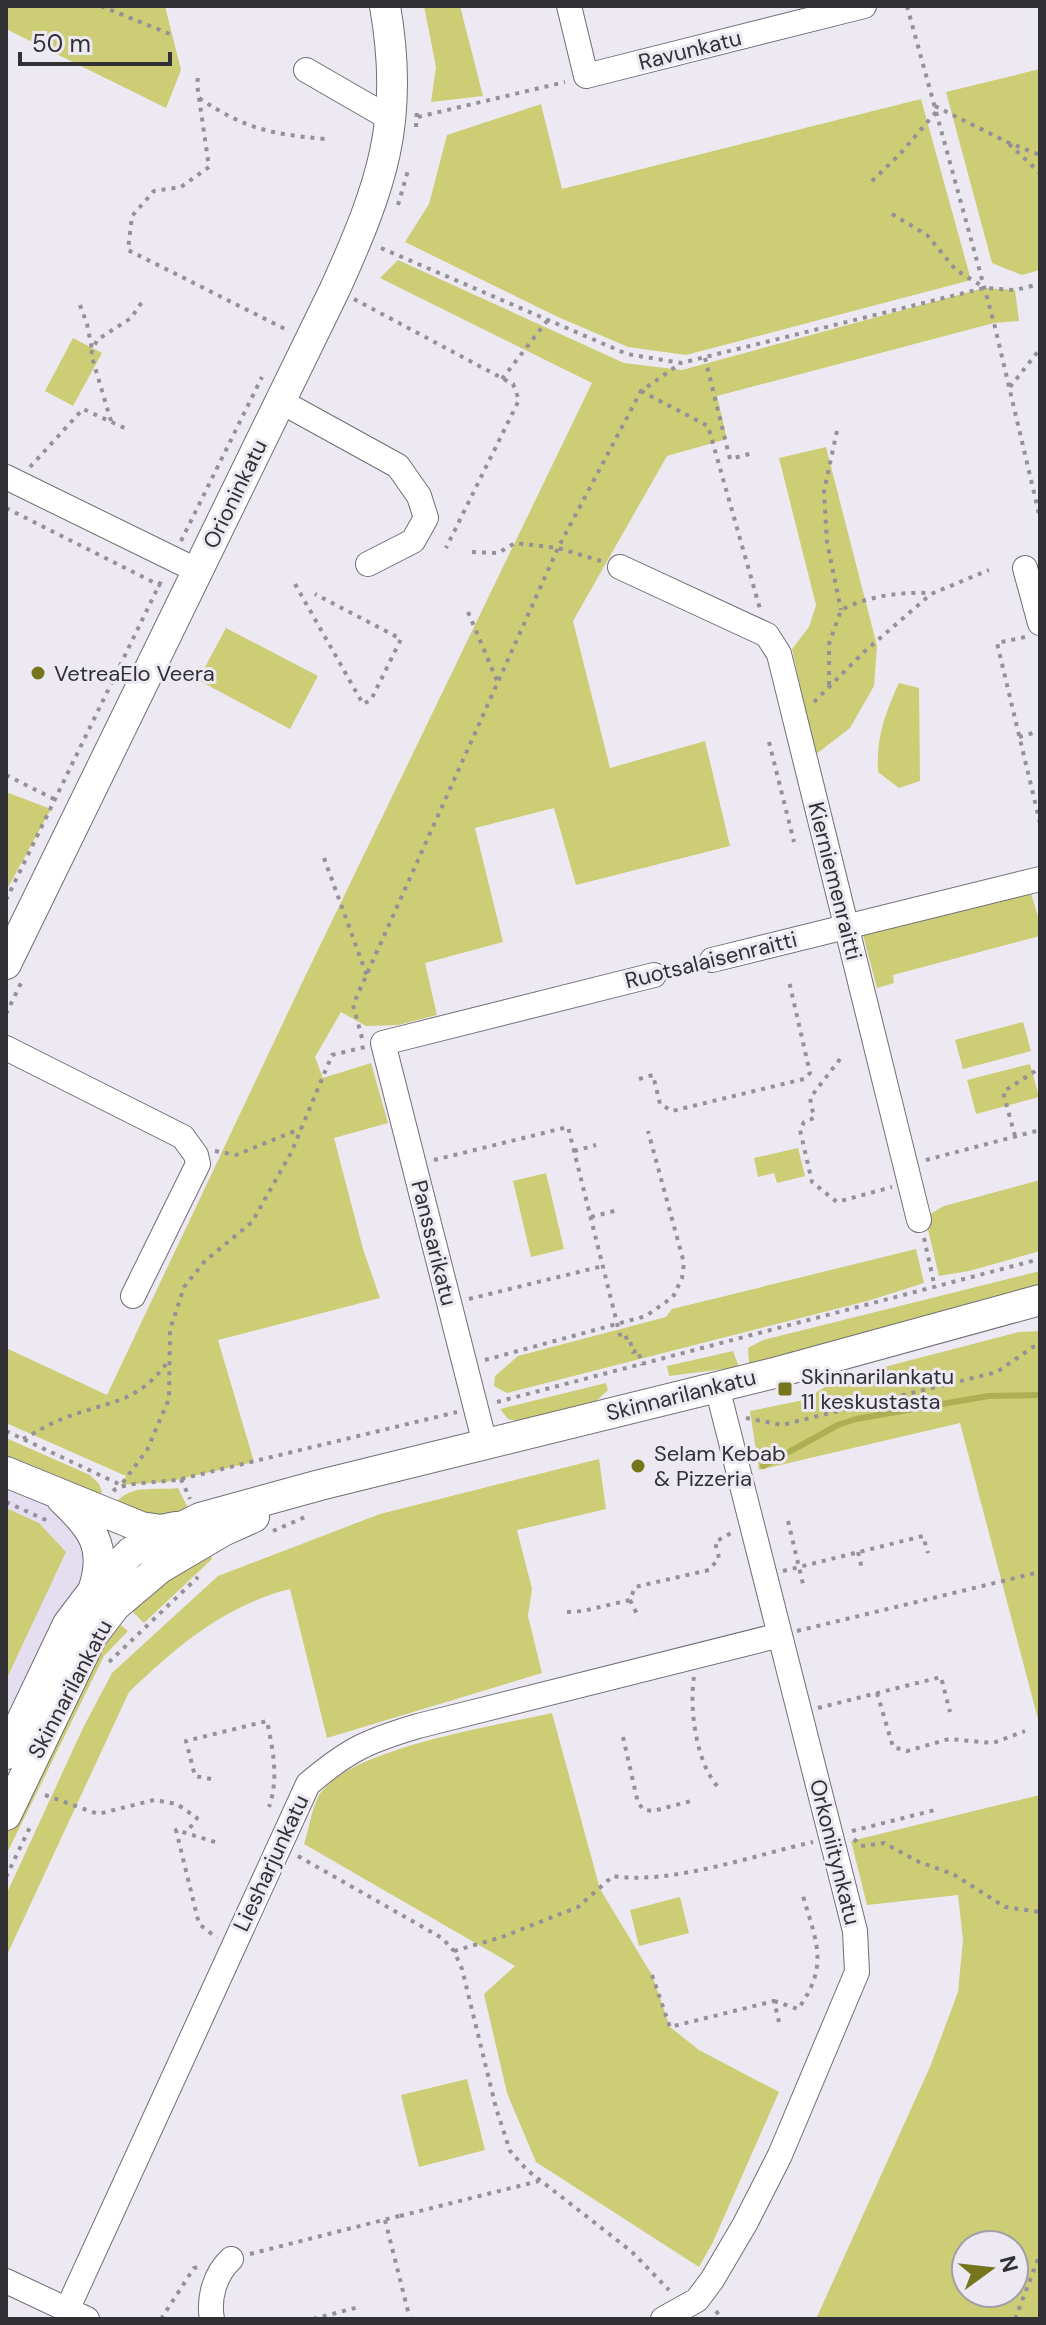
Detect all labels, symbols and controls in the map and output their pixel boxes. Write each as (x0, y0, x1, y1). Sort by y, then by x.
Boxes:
scale bar (20, 16, 170, 66)
street label: Ravunkatu (636, 23, 744, 77)
text: 50 m (32, 28, 91, 59)
street label: Orioninkatu (196, 435, 274, 553)
place label: VetreaElo Veera (54, 659, 215, 688)
marker: VetreaElo Veera (29, 664, 47, 682)
street label: Kierniemenraitti (801, 799, 869, 963)
street label: Ruotsalaisenraitti (622, 925, 800, 995)
street label: Panssarikatu (404, 1177, 464, 1309)
street label: Skinnarilankatu (603, 1362, 759, 1428)
place label: Skinnarilankatu 11 keskustasta (801, 1362, 954, 1416)
marker: Skinnarilankatu 11 keskustasta (776, 1380, 794, 1398)
place label: Selam Kebab & Pizzeria (654, 1439, 786, 1493)
marker: Selam Kebab & Pizzeria (629, 1457, 647, 1475)
street label: Skinnarilankatu (21, 1615, 119, 1763)
street label: Orkoniitynkatu (803, 1776, 867, 1928)
street label: Liesharjunkatu (227, 1790, 315, 1936)
north arrow (950, 2229, 1030, 2309)
text: N (993, 2252, 1025, 2275)

